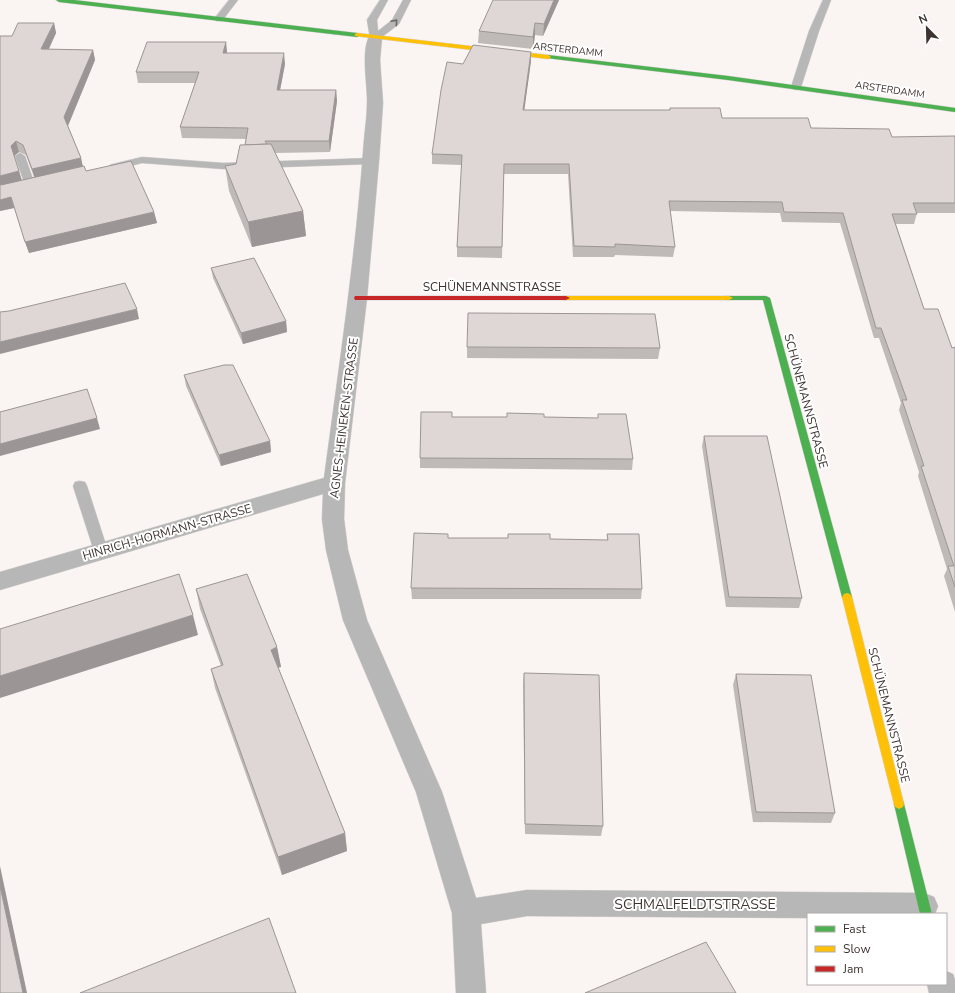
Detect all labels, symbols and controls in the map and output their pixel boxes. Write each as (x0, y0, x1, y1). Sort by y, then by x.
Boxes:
north arrow (907, 8, 947, 48)
text: N (917, 11, 930, 28)
one-way arrow (390, 19, 397, 27)
street label: ARSTERDAMM (532, 39, 604, 61)
street label: ARSTERDAMM (854, 78, 926, 102)
street label: SCHÜNEMANNSTRASSE (423, 279, 561, 295)
street label: SCHÜNEMANNSTRASSE (780, 332, 832, 470)
street label: AGNES-HEINEKEN-STRASSE (326, 337, 362, 499)
street label: HINRICH-HORMANN-STRASSE (81, 500, 253, 564)
street label: SCHÜNEMANNSTRASSE (864, 646, 914, 784)
street label: SCHMALFELDTSTRASSE (614, 895, 776, 914)
legend (807, 913, 947, 985)
text: Fast (843, 921, 866, 937)
text: Slow (843, 941, 871, 957)
text: Jam (842, 961, 864, 977)

